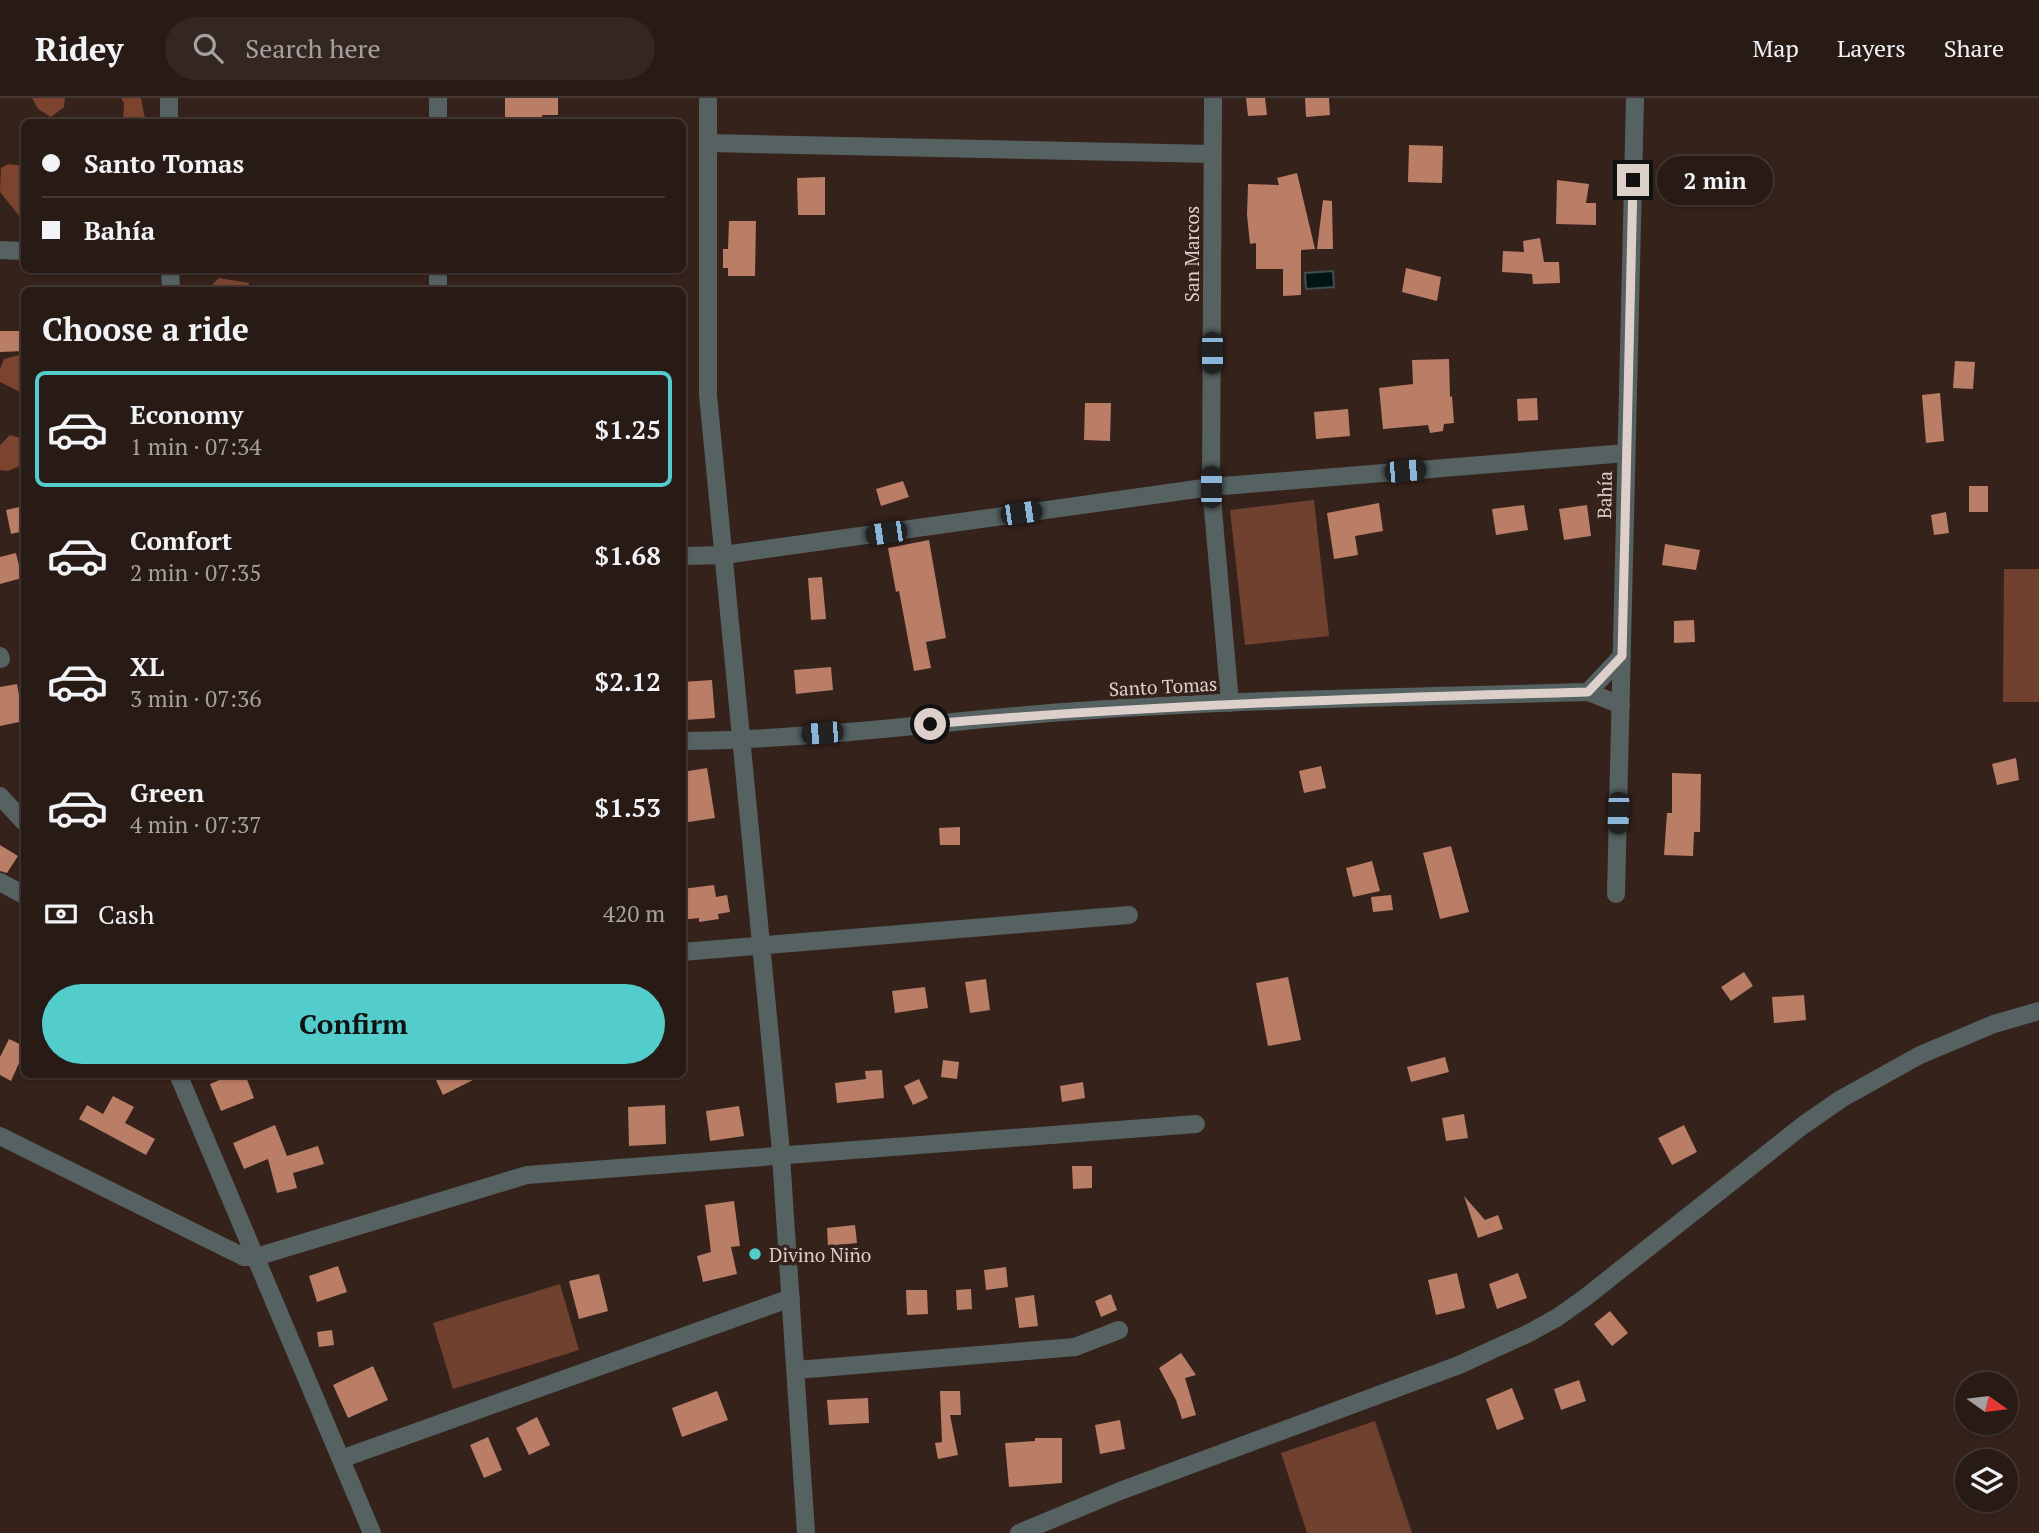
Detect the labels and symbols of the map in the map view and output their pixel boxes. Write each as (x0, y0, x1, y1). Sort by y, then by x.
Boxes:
callout: 2 min (1658, 155, 1773, 204)
route end (1617, 164, 1649, 196)
street label: San Marcos (1179, 206, 1204, 302)
car (1202, 332, 1223, 374)
car (1384, 459, 1427, 483)
car (1201, 466, 1222, 508)
street label: Bahía (1591, 471, 1617, 519)
car (999, 500, 1044, 526)
car (864, 520, 909, 546)
street label: Santo Tomas (1108, 671, 1218, 701)
route start (914, 708, 946, 740)
car (801, 721, 844, 745)
car (1607, 792, 1630, 834)
place label: Divino Niño (769, 1242, 871, 1267)
marker: Divino Niño (747, 1246, 763, 1262)
north arrow (1955, 1372, 2018, 1435)

